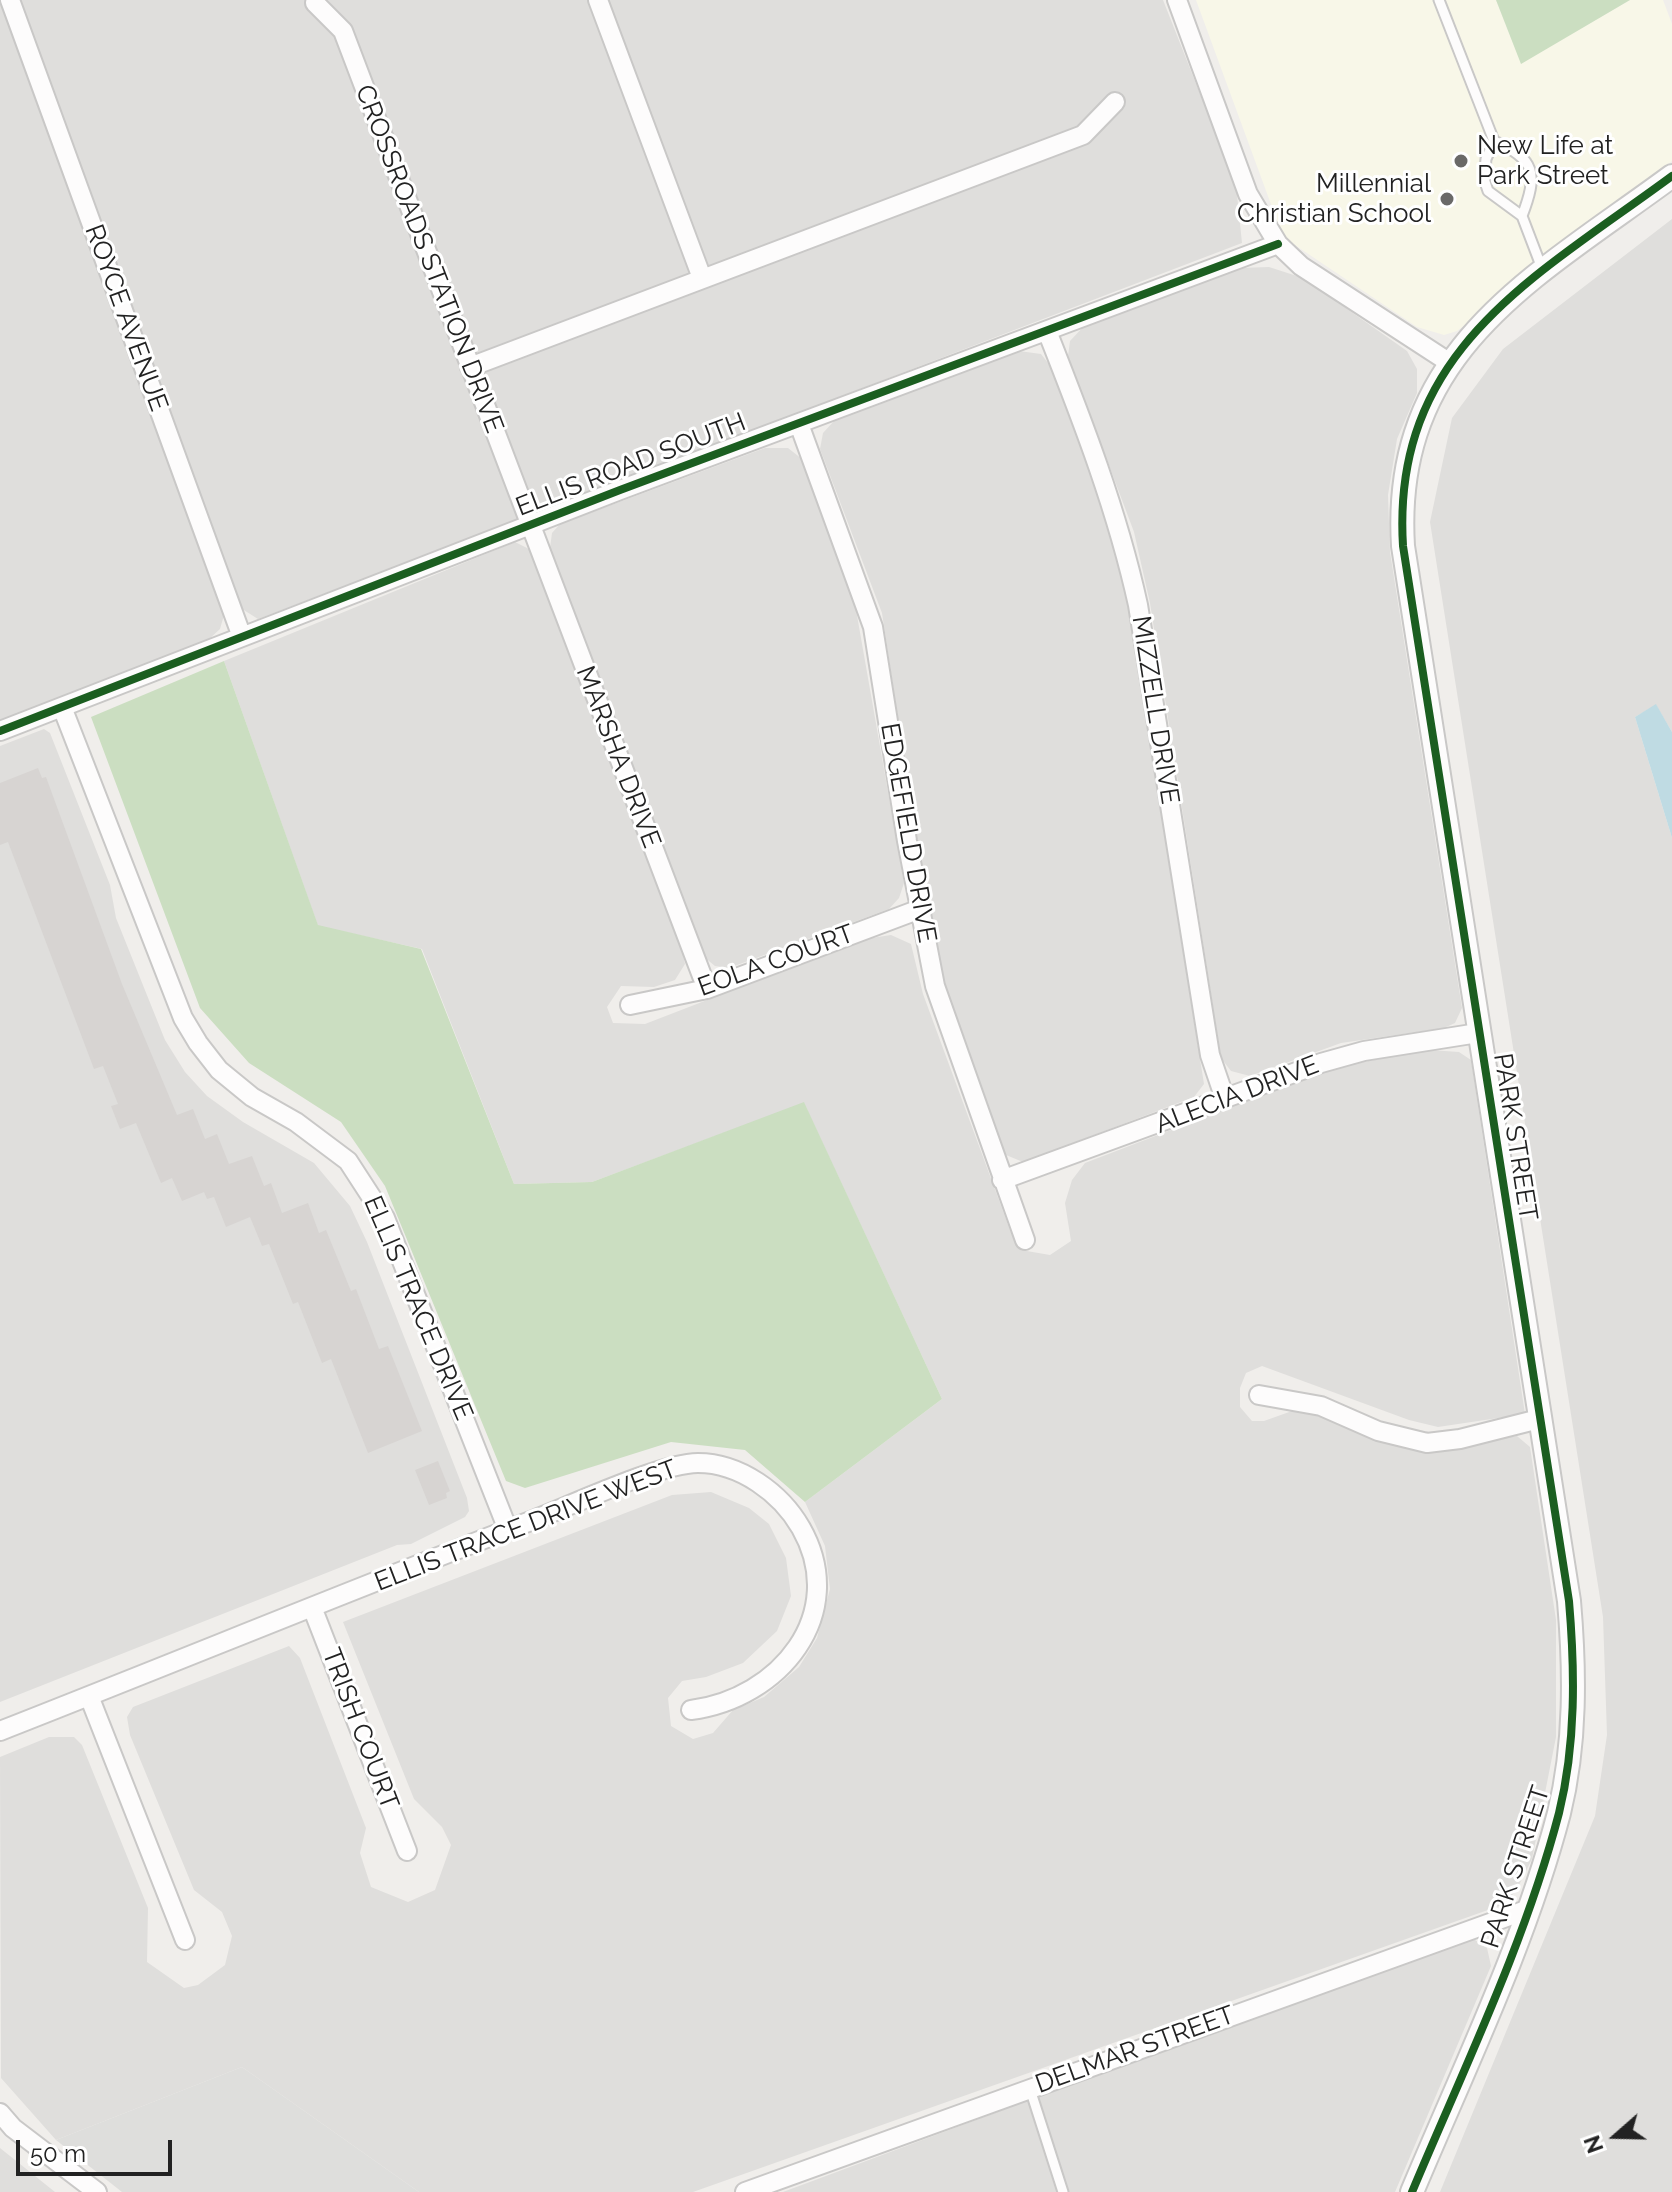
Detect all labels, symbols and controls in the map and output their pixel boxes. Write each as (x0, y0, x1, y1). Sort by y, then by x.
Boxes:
street label: CROSSROADS STATION DRIVE (348, 81, 510, 437)
place label: New Life at Park Street (1477, 130, 1613, 192)
marker: New Life at Park Street (1452, 152, 1470, 170)
place label: Millennial Christian School (1237, 168, 1431, 230)
marker: Millennial Christian School (1438, 190, 1456, 208)
street label: ROYCE AVENUE (78, 220, 174, 416)
street label: ELLIS ROAD SOUTH (512, 407, 750, 523)
street label: MIZZELL DRIVE (1125, 614, 1185, 806)
street label: MARSHA DRIVE (569, 662, 667, 852)
street label: EDGEFIELD DRIVE (873, 721, 943, 945)
street label: EOLA COURT (694, 918, 858, 1004)
street label: ALECIA DRIVE (1151, 1050, 1323, 1140)
street label: PARK STREET (1486, 1051, 1544, 1223)
street label: ELLIS TRACE DRIVE (357, 1191, 479, 1425)
street label: ELLIS TRACE DRIVE WEST (370, 1454, 682, 1598)
street label: TRISH COURT (315, 1644, 405, 1814)
street label: PARK STREET (1475, 1782, 1557, 1952)
street label: DELMAR STREET (1031, 1999, 1239, 2101)
north arrow (1576, 2096, 1656, 2176)
scale bar (20, 2124, 176, 2174)
text: N (1578, 2132, 1609, 2157)
text: 50 m (30, 2139, 86, 2168)

